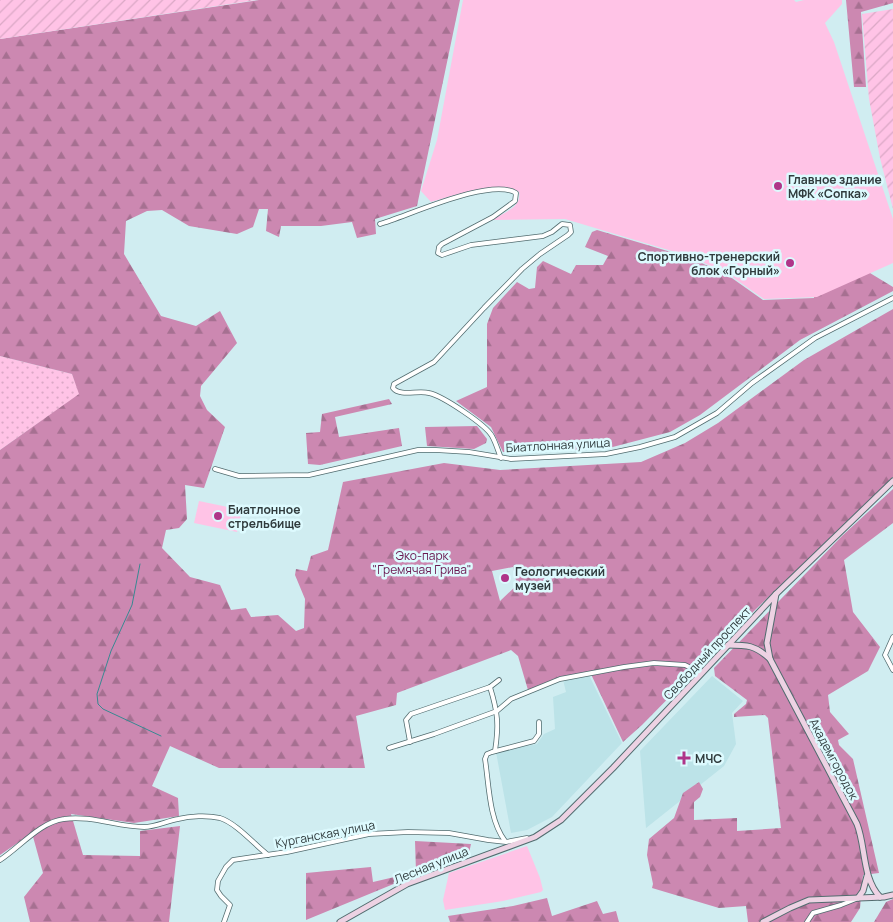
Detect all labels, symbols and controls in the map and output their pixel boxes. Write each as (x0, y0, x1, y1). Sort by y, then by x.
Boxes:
place label: Главное здание МФК «Сопка» (788, 171, 882, 202)
marker: Главное здание МФК «Сопка» (772, 180, 784, 192)
place label: Спортивно-тренерский блок «Горный» (638, 248, 780, 279)
marker: Спортивно-тренерский блок «Горный» (784, 257, 796, 269)
street label: Биатлонная улица (505, 434, 611, 456)
place label: Биатлонное стрельбище (228, 501, 301, 532)
marker: Биатлонное стрельбище (212, 510, 224, 522)
park label: Эко-парк "Гремячая Грива" (373, 547, 471, 578)
place label: Геологический музей (515, 563, 605, 594)
marker: Геологический музей (499, 572, 511, 584)
street label: Свободный проспект (659, 603, 755, 703)
street label: Академгородок (805, 715, 863, 803)
place label: МЧС (695, 750, 722, 767)
marker: МЧС (677, 751, 691, 765)
street label: Курганская улица (274, 816, 376, 852)
street label: Лесная улица (391, 842, 471, 888)

